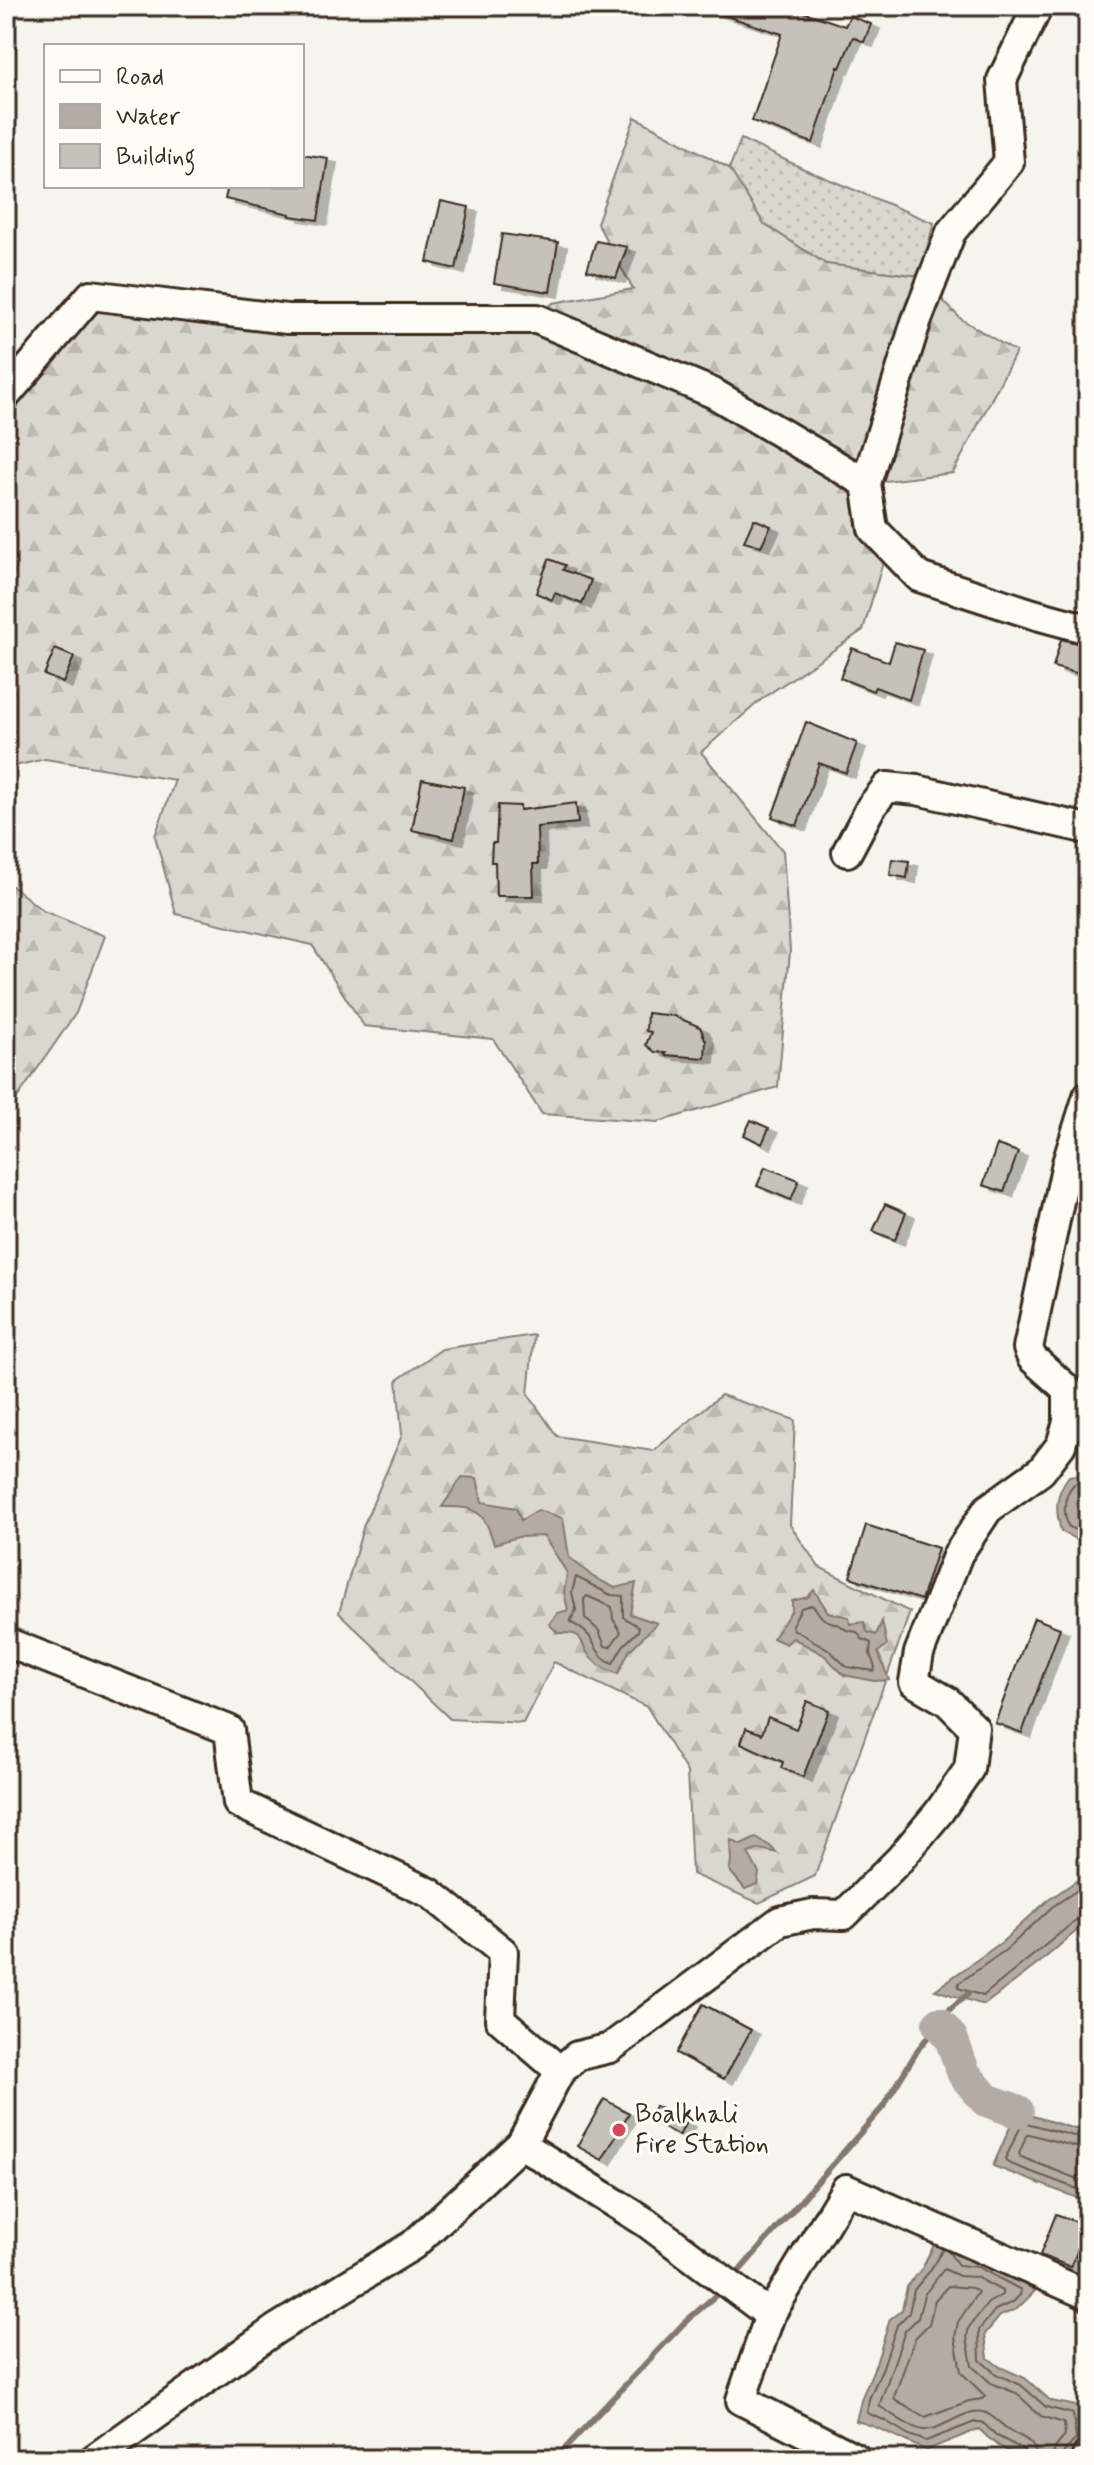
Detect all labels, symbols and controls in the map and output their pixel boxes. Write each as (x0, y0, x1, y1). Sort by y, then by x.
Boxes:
legend (44, 44, 304, 188)
text: Road (116, 62, 164, 93)
text: Water (116, 102, 181, 133)
text: Building (116, 142, 196, 176)
place label: Boalkhali Fire Station (635, 2098, 769, 2162)
marker: Boalkhali Fire Station (610, 2121, 628, 2139)

